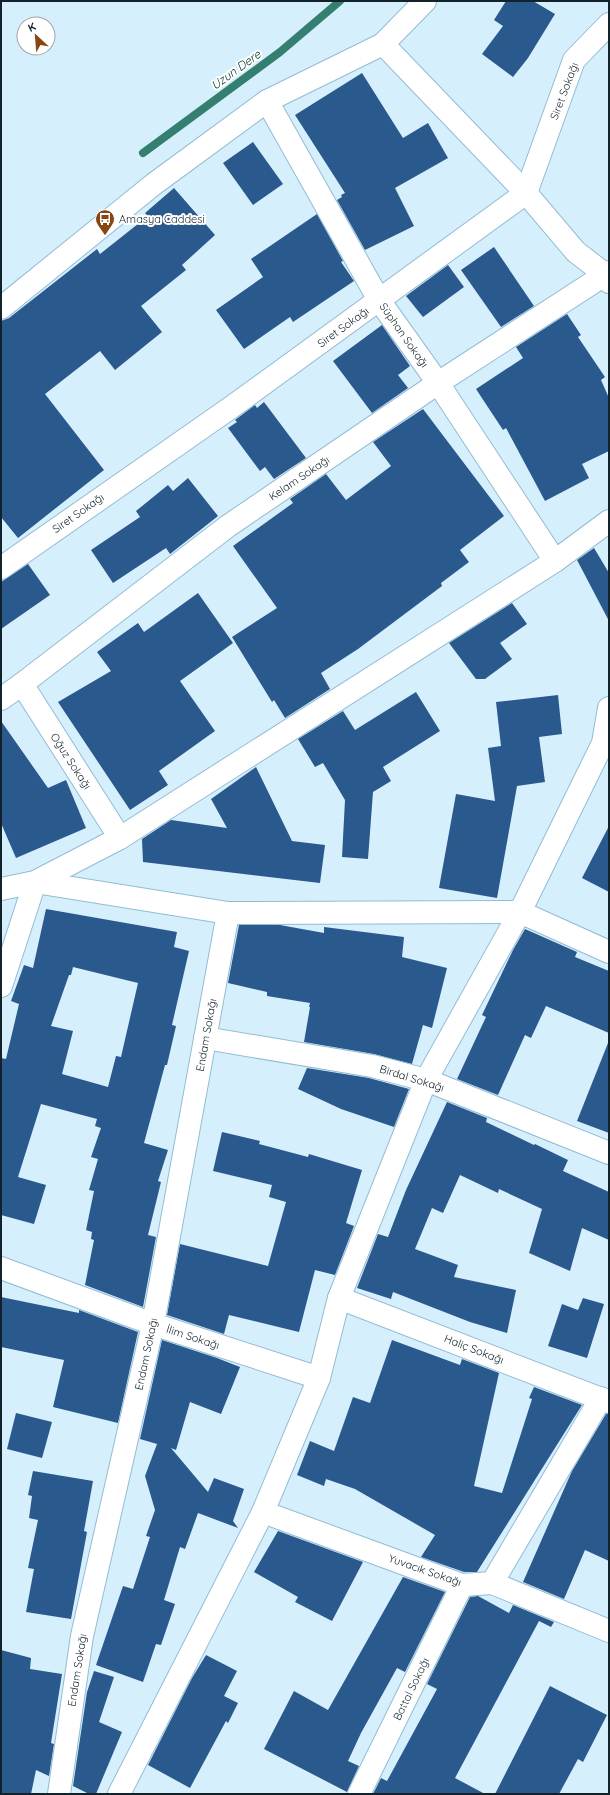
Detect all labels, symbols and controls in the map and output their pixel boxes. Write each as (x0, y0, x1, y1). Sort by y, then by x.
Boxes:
north arrow (16, 16, 56, 56)
text: K (25, 19, 38, 35)
water label: Uzun Dere (208, 46, 265, 93)
street label: Siret Sokağı (547, 60, 581, 122)
bus stop icon: Amasya Caddesi (94, 208, 116, 236)
place label: Amasya Caddesi (119, 212, 205, 226)
street label: Süphan Sokağı (376, 300, 432, 370)
street label: Siret Sokağı (315, 304, 371, 350)
street label: Kelam Sokağı (266, 453, 332, 503)
street label: Siret Sokağı (49, 490, 107, 536)
street label: Oğuz Sokağı (48, 730, 94, 792)
street label: Endam Sokağı (193, 998, 219, 1072)
street label: Birdal Sokağı (378, 1062, 446, 1094)
street label: Endam Sokağı (132, 1317, 160, 1391)
street label: İlim Sokağı (165, 1322, 221, 1352)
street label: Haliç Sokağı (442, 1331, 506, 1367)
street label: Yuvacık Sokağı (387, 1551, 463, 1589)
street label: Endam Sokağı (64, 1633, 90, 1707)
street label: Battal Sokağı (390, 1655, 432, 1723)

